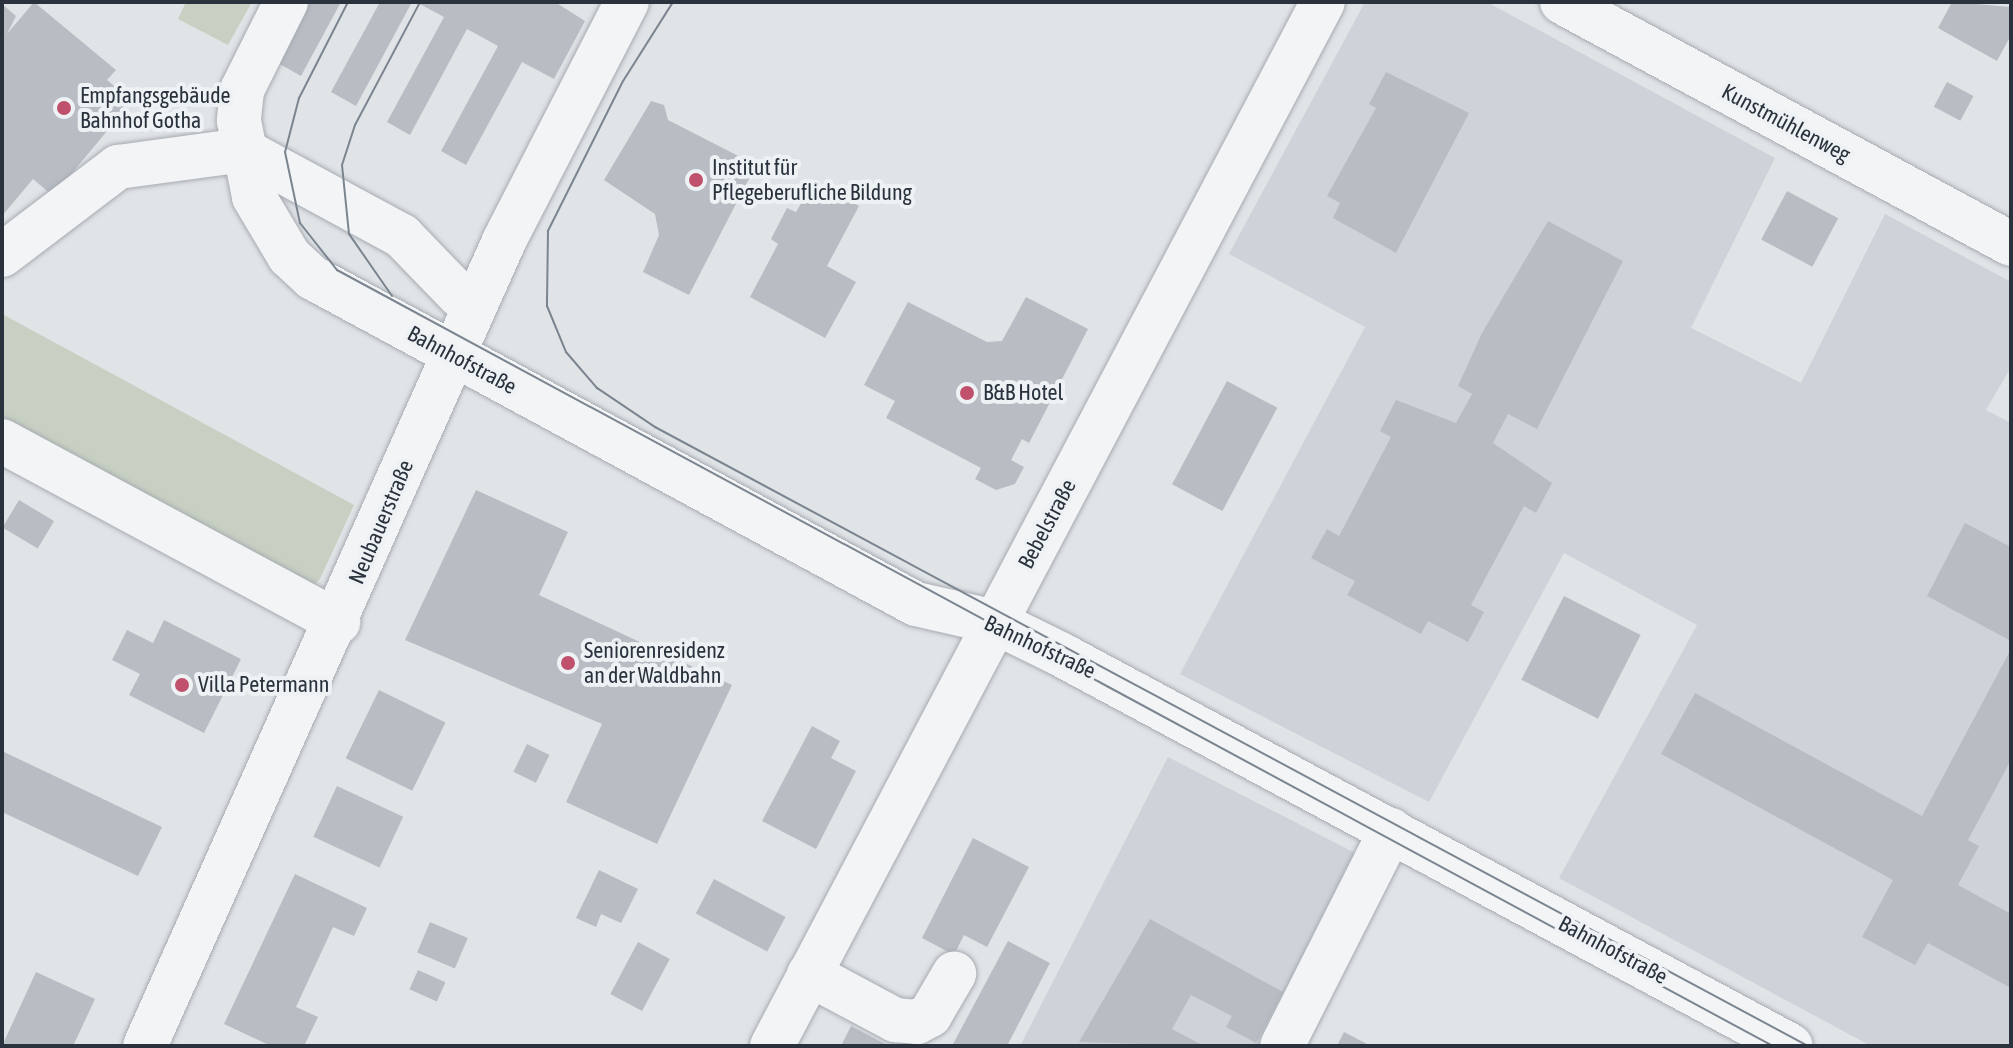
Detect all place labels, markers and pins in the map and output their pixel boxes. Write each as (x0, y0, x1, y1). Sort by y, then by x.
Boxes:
place label: Empfangsgebäude Bahnhof Gotha (80, 82, 231, 134)
marker: Empfangsgebäude Bahnhof Gotha (55, 99, 73, 117)
place label: Institut für Pflegeberufliche Bildung (712, 154, 912, 206)
marker: Institut für Pflegeberufliche Bildung (687, 171, 705, 189)
place label: B&B Hotel (983, 380, 1063, 406)
marker: B&B Hotel (958, 384, 976, 402)
place label: Seniorenresidenz an der Waldbahn (584, 637, 725, 688)
marker: Seniorenresidenz an der Waldbahn (559, 654, 577, 672)
place label: Villa Petermann (198, 672, 329, 698)
marker: Villa Petermann (173, 676, 191, 694)

